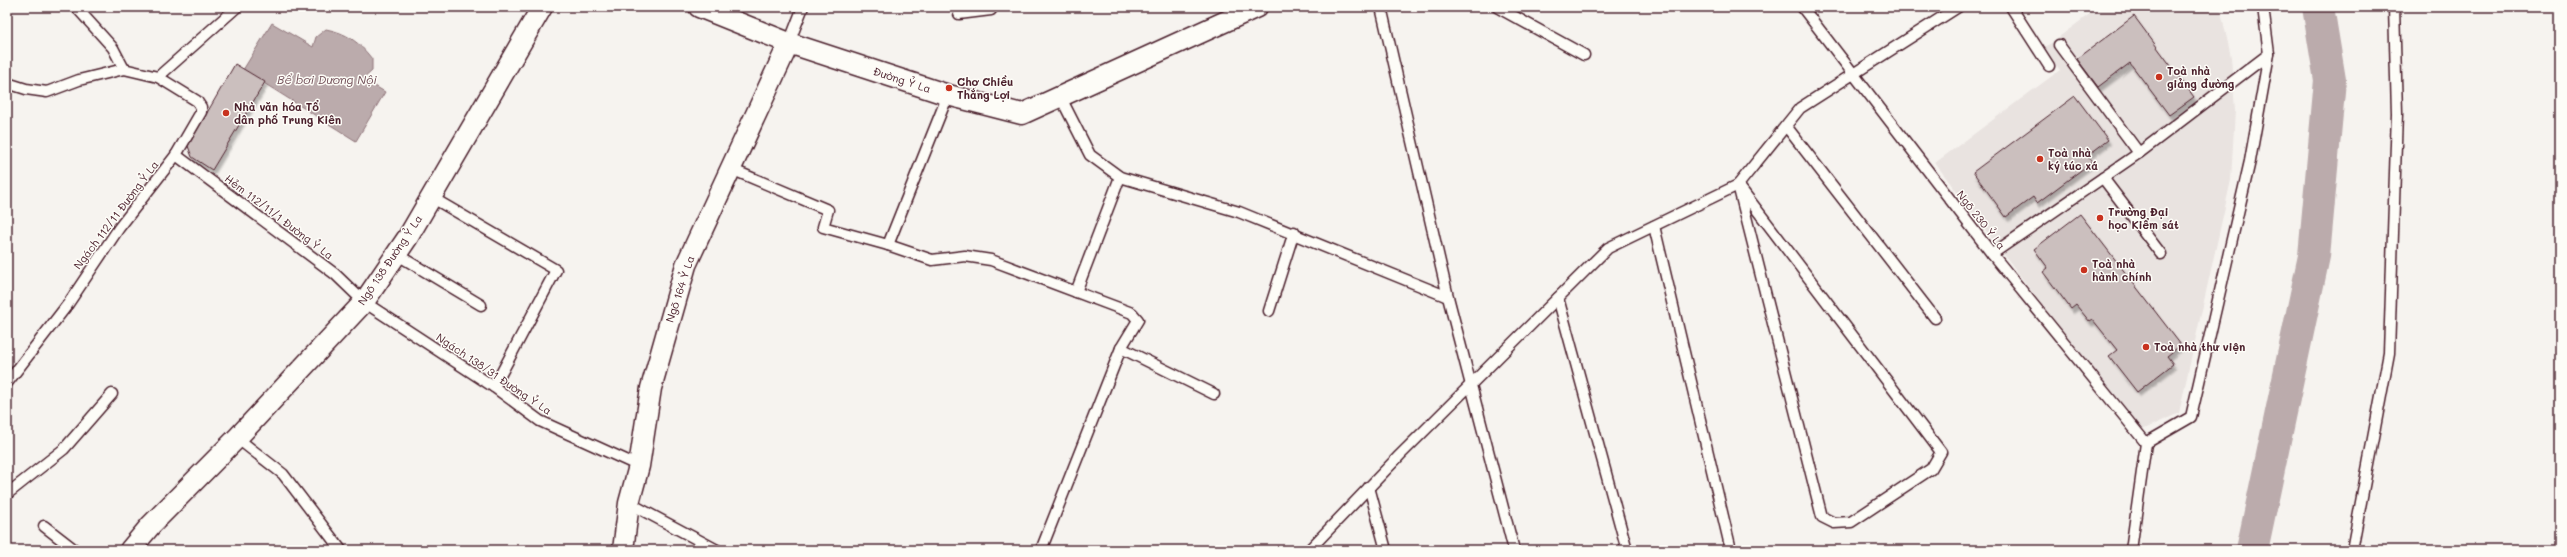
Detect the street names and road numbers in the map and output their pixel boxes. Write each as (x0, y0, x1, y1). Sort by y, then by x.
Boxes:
street label: Đường Ỷ La (871, 63, 933, 96)
street label: Ngách 112/11 Đường Ỷ La (70, 157, 162, 272)
street label: Hẻm 112/11/1 Đường Ỷ La (222, 171, 337, 263)
street label: Ngõ 230 Ỷ La (1954, 187, 2009, 252)
street label: Ngõ 138 Đường Ỷ La (354, 212, 425, 308)
street label: Ngõ 164 Ỷ La (662, 253, 697, 324)
street label: Ngách 138/31 Đường Ỷ La (434, 329, 555, 418)

